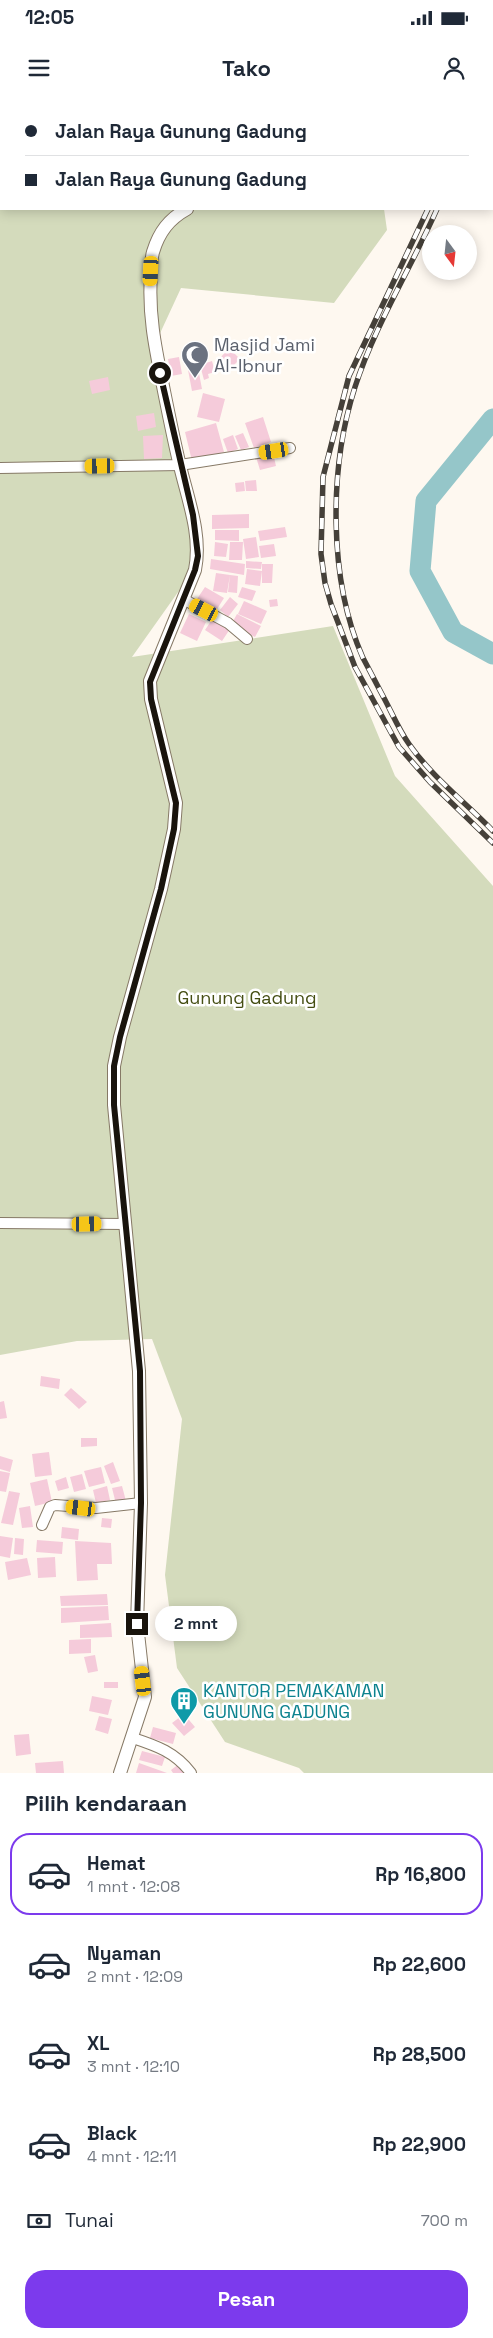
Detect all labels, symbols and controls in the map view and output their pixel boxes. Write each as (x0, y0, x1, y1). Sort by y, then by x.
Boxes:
text: 12:05 (25, 5, 74, 30)
icon: menu (25, 54, 53, 82)
text: Tako (222, 54, 271, 82)
icon: person (440, 54, 468, 82)
text: Jalan Raya Gunung Gadung (55, 119, 307, 144)
text: Jalan Raya Gunung Gadung (55, 167, 307, 192)
north arrow (422, 225, 478, 280)
map controls (422, 225, 477, 280)
car (142, 256, 159, 286)
place label: Masjid Jami Al-Ibnur (214, 333, 315, 377)
mosque icon: Masjid Jami Al-Ibnur (180, 340, 210, 379)
route start (149, 362, 171, 384)
car (258, 441, 289, 461)
car (84, 458, 115, 474)
car (187, 597, 220, 623)
park label: Gunung Gadung (177, 986, 317, 1009)
car (71, 1216, 102, 1232)
car (65, 1499, 96, 1517)
callout: 2 mnt (154, 1606, 237, 1642)
route end (126, 1613, 148, 1635)
text: 2 mnt (174, 1613, 218, 1634)
car (133, 1665, 152, 1697)
place label: KANTOR PEMAKAMAN GUNUNG GADUNG (203, 1679, 384, 1723)
building icon: KANTOR PEMAKAMAN GUNUNG GADUNG (169, 1686, 199, 1725)
text: Pilih kendaraan (25, 1789, 187, 1817)
text: Hemat (87, 1851, 146, 1876)
icon: car (27, 1852, 72, 1897)
text: Rp 16,800 (375, 1862, 466, 1887)
text: 1 mnt · 12:08 (87, 1876, 180, 1897)
text: Nyaman (87, 1941, 161, 1966)
icon: car (27, 1942, 72, 1987)
text: Rp 22,600 (373, 1952, 466, 1977)
text: 2 mnt · 12:09 (87, 1966, 183, 1987)
text: XL (87, 2031, 110, 2056)
icon: car (27, 2032, 72, 2077)
text: Rp 28,500 (373, 2042, 466, 2067)
text: 3 mnt · 12:10 (87, 2056, 180, 2077)
text: Black (87, 2121, 137, 2146)
icon: car (27, 2122, 72, 2167)
text: Rp 22,900 (373, 2132, 466, 2157)
text: 4 mnt · 12:11 (87, 2146, 177, 2167)
icon: cash (25, 2207, 53, 2235)
text: Tunai (65, 2208, 114, 2233)
text: 700 m (421, 2210, 468, 2231)
button: Pesan (25, 2270, 468, 2328)

